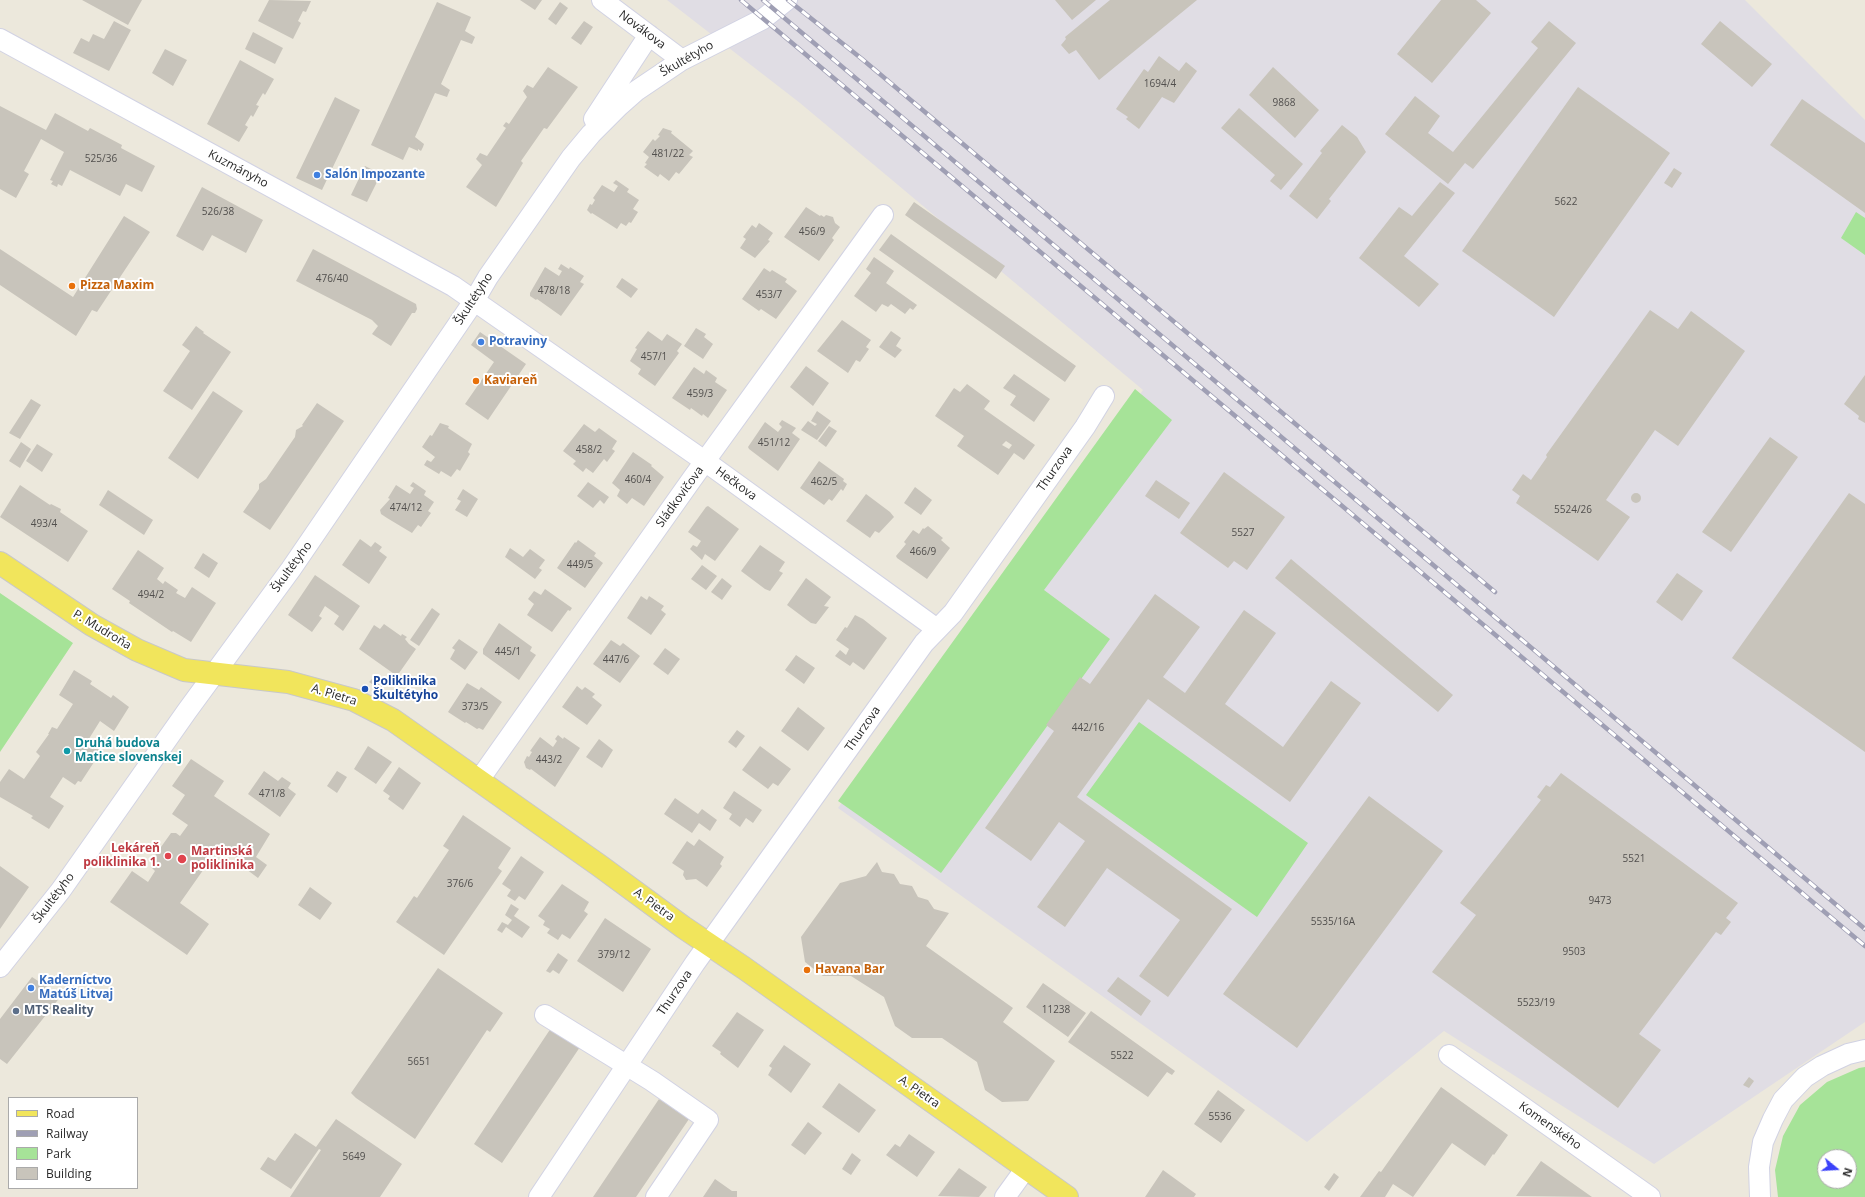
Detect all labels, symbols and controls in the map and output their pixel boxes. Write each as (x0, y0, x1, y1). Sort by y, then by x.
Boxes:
street label: Novákova (616, 8, 668, 52)
street label: Škultétyho (658, 38, 716, 80)
house number: 1694/4 (1144, 78, 1176, 90)
house number: 9868 (1273, 97, 1295, 109)
street label: Kuzmányho (205, 147, 271, 191)
house number: 481/22 (652, 148, 684, 160)
house number: 525/36 (85, 153, 117, 165)
place label: Salón Impozante (325, 168, 425, 182)
marker: Salón Impozante (312, 170, 322, 180)
house number: 5622 (1555, 196, 1577, 208)
house number: 526/38 (202, 206, 234, 218)
house number: 456/9 (799, 226, 825, 238)
street label: Škultétyho (452, 270, 496, 328)
house number: 476/40 (316, 273, 348, 285)
place label: Pizza Maxim (80, 279, 154, 293)
marker: Pizza Maxim (67, 281, 77, 291)
house number: 478/18 (538, 285, 570, 297)
house number: 453/7 (756, 289, 782, 301)
place label: Potraviny (489, 335, 547, 349)
marker: Potraviny (476, 337, 486, 347)
house number: 457/1 (641, 351, 667, 363)
place label: Kaviareň (484, 374, 537, 388)
marker: Kaviareň (471, 376, 481, 386)
house number: 459/3 (687, 388, 713, 400)
house number: 451/12 (758, 437, 790, 449)
house number: 458/2 (576, 444, 602, 456)
street label: Thurzova (1034, 444, 1076, 494)
street label: Sládkovičova (653, 464, 707, 530)
street label: Hečkova (713, 464, 759, 504)
house number: 460/4 (625, 474, 651, 486)
house number: 462/5 (811, 476, 837, 488)
house number: 474/12 (390, 502, 422, 514)
house number: 5524/26 (1554, 504, 1592, 516)
house number: 493/4 (31, 518, 57, 530)
house number: 5527 (1232, 527, 1254, 539)
street label: Škultétyho (269, 539, 315, 595)
house number: 466/9 (910, 546, 936, 558)
house number: 449/5 (567, 559, 593, 571)
house number: 494/2 (138, 589, 164, 601)
street label: P. Mudroňa (70, 607, 134, 653)
house number: 445/1 (495, 646, 521, 658)
house number: 447/6 (603, 654, 629, 666)
place label: Poliklinika Škultétyho (373, 675, 438, 703)
street label: A. Pietra (310, 681, 358, 709)
marker: Poliklinika Škultétyho (360, 684, 370, 694)
house number: 373/5 (462, 701, 488, 713)
street label: Thurzova (842, 704, 884, 754)
house number: 442/16 (1072, 722, 1104, 734)
place label: Druhá budova Matice slovenskej (75, 737, 182, 765)
marker: Druhá budova Matice slovenskej (62, 746, 72, 756)
house number: 443/2 (536, 754, 562, 766)
house number: 471/8 (259, 788, 285, 800)
place label: Lekáreň poliklinika 1. (83, 842, 160, 870)
place label: Martinská poliklinika (191, 845, 254, 873)
marker: Lekáreň poliklinika 1. (163, 851, 173, 861)
marker: Martinská poliklinika (176, 853, 188, 865)
house number: 5521 (1623, 853, 1645, 865)
street label: Škultétyho (30, 870, 78, 926)
house number: 376/6 (447, 878, 473, 890)
street label: A. Pietra (631, 885, 677, 925)
house number: 9473 (1589, 895, 1611, 907)
house number: 5535/16A (1311, 916, 1355, 928)
house number: 9503 (1563, 946, 1585, 958)
house number: 379/12 (598, 949, 630, 961)
place label: Havana Bar (815, 963, 885, 977)
marker: Havana Bar (802, 965, 812, 975)
street label: Thurzova (655, 968, 695, 1018)
place label: Kaderníctvo Matúš Litvaj (39, 974, 113, 1002)
marker: Kaderníctvo Matúš Litvaj (26, 983, 36, 993)
house number: 5523/19 (1517, 997, 1555, 1009)
place label: MTS Reality (24, 1004, 94, 1018)
house number: 11238 (1042, 1004, 1070, 1016)
marker: MTS Reality (11, 1006, 21, 1016)
house number: 5522 (1111, 1050, 1133, 1062)
house number: 5651 (408, 1056, 430, 1068)
street label: A. Pietra (896, 1073, 942, 1111)
legend (8, 1097, 138, 1189)
street label: Komenského (1516, 1099, 1584, 1153)
text: Road (46, 1105, 75, 1122)
house number: 5536 (1209, 1111, 1231, 1123)
text: Railway (46, 1125, 88, 1142)
text: Park (46, 1145, 71, 1162)
north arrow (1817, 1149, 1857, 1189)
house number: 5649 (343, 1151, 365, 1163)
text: Building (46, 1165, 91, 1182)
text: N (1839, 1166, 1856, 1179)

